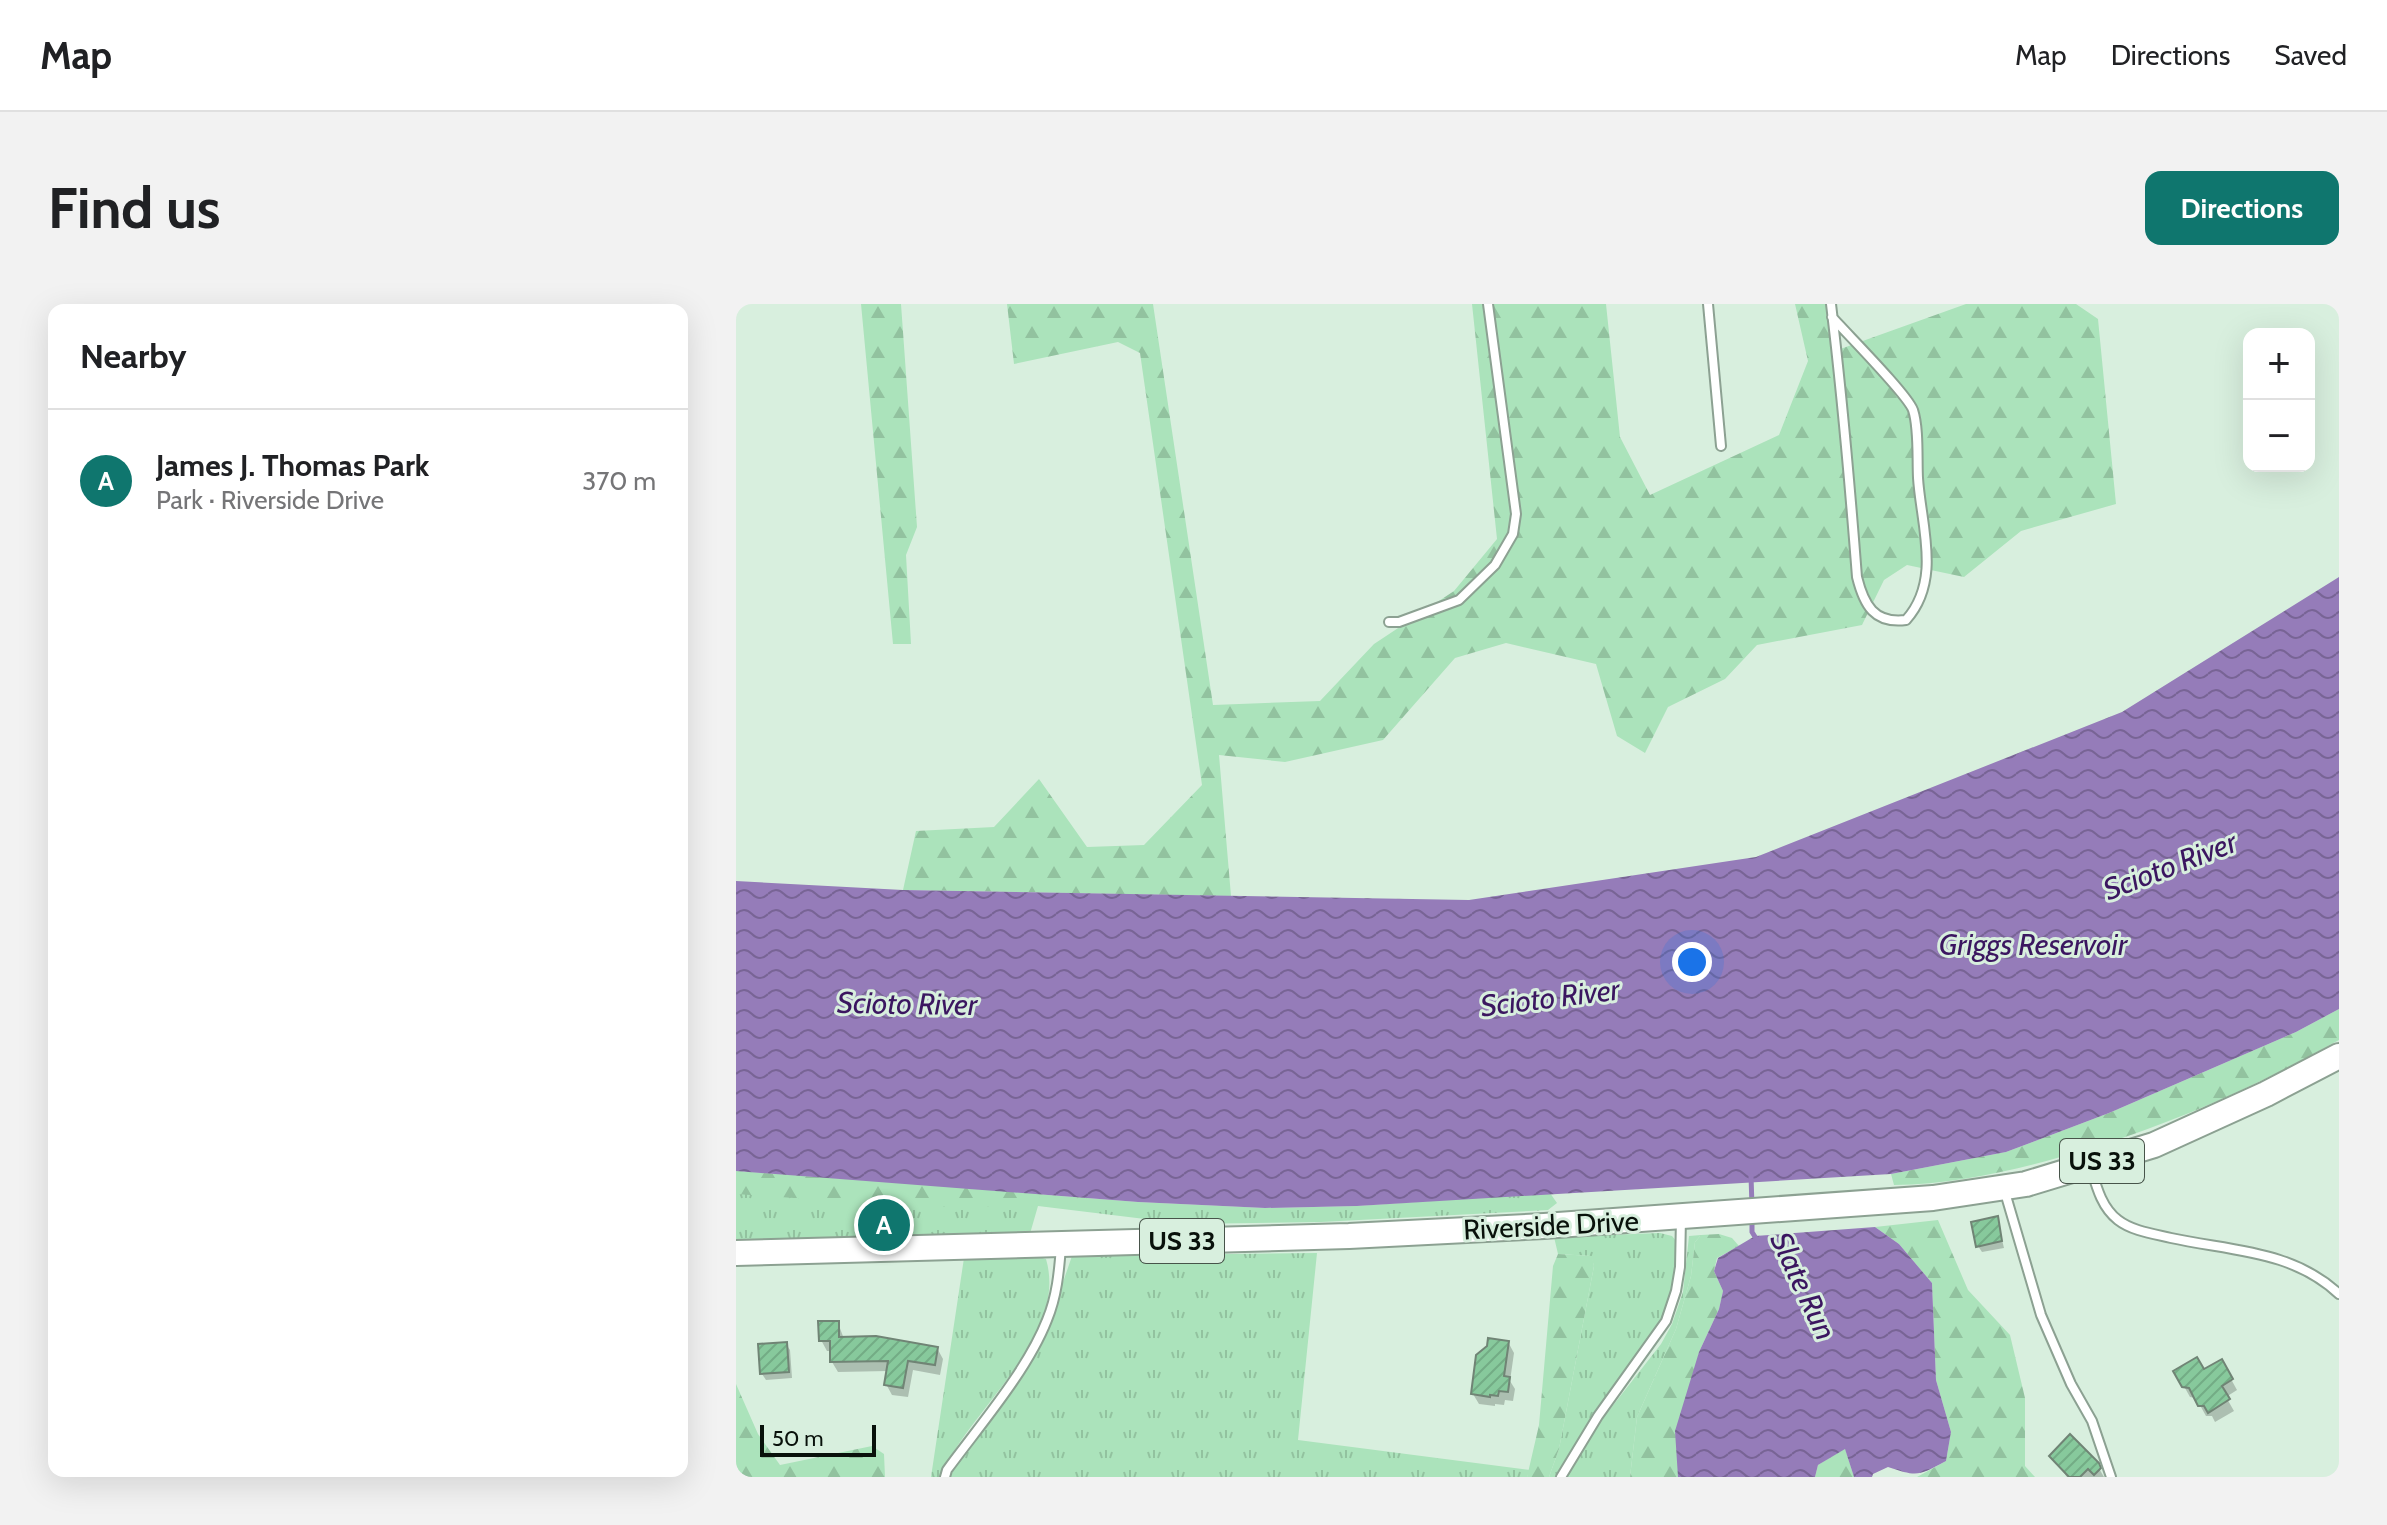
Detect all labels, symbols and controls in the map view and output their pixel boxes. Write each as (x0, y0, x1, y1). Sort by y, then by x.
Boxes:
text: Map (40, 32, 112, 79)
text: Map (2015, 38, 2067, 72)
text: Directions (2111, 38, 2230, 72)
text: Saved (2274, 38, 2347, 72)
button: Directions (2145, 171, 2339, 245)
text: Find us (48, 174, 221, 242)
map controls (2243, 328, 2315, 472)
button: + (2243, 328, 2315, 400)
text: Nearby (80, 335, 187, 377)
button: − (2243, 400, 2315, 472)
text: James J. Thomas Park (156, 447, 429, 484)
text: A (98, 465, 114, 497)
text: 370 m (582, 465, 656, 497)
text: Park · Riverside Drive (156, 484, 384, 516)
water label: Scioto River (2098, 823, 2244, 908)
water label: Griggs Reservoir (1939, 926, 2129, 963)
your location (1672, 942, 1712, 982)
water label: Scioto River (1478, 970, 1624, 1024)
water label: Scioto River (837, 984, 979, 1023)
road number: US 33 (2060, 1139, 2144, 1183)
pin: A (858, 1195, 910, 1255)
street label: Riverside Drive (1462, 1203, 1640, 1247)
road number: US 33 (1140, 1219, 1224, 1263)
water label: Slate Run (1762, 1226, 1844, 1346)
scale bar (760, 1421, 876, 1457)
text: 50 m (772, 1425, 824, 1452)

